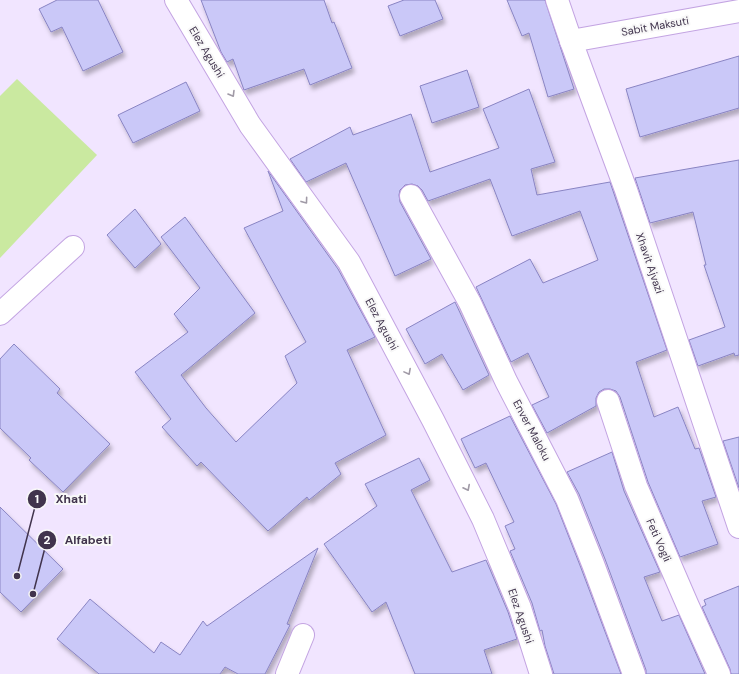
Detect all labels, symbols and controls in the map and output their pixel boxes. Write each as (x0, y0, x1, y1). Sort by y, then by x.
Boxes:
street label: Sabit Maksuti (620, 13, 690, 39)
street label: Elez Agushi (186, 24, 228, 80)
one-way arrow (227, 90, 234, 97)
one-way arrow (300, 196, 307, 203)
street label: Xhavit Ajvazi (633, 231, 667, 295)
street label: Elez Agushi (362, 295, 402, 353)
one-way arrow (403, 368, 410, 375)
street label: Enver Maloku (510, 397, 554, 463)
one-way arrow (462, 483, 470, 491)
callout: Xhati (27, 487, 94, 511)
text: 1 (35, 491, 39, 507)
text: Xhati (56, 491, 86, 507)
street label: Feti Vogli (643, 516, 675, 564)
callout: Alfabeti (37, 528, 120, 552)
text: 2 (44, 532, 51, 548)
text: Alfabeti (65, 532, 111, 548)
street label: Elez Agushi (505, 587, 537, 645)

